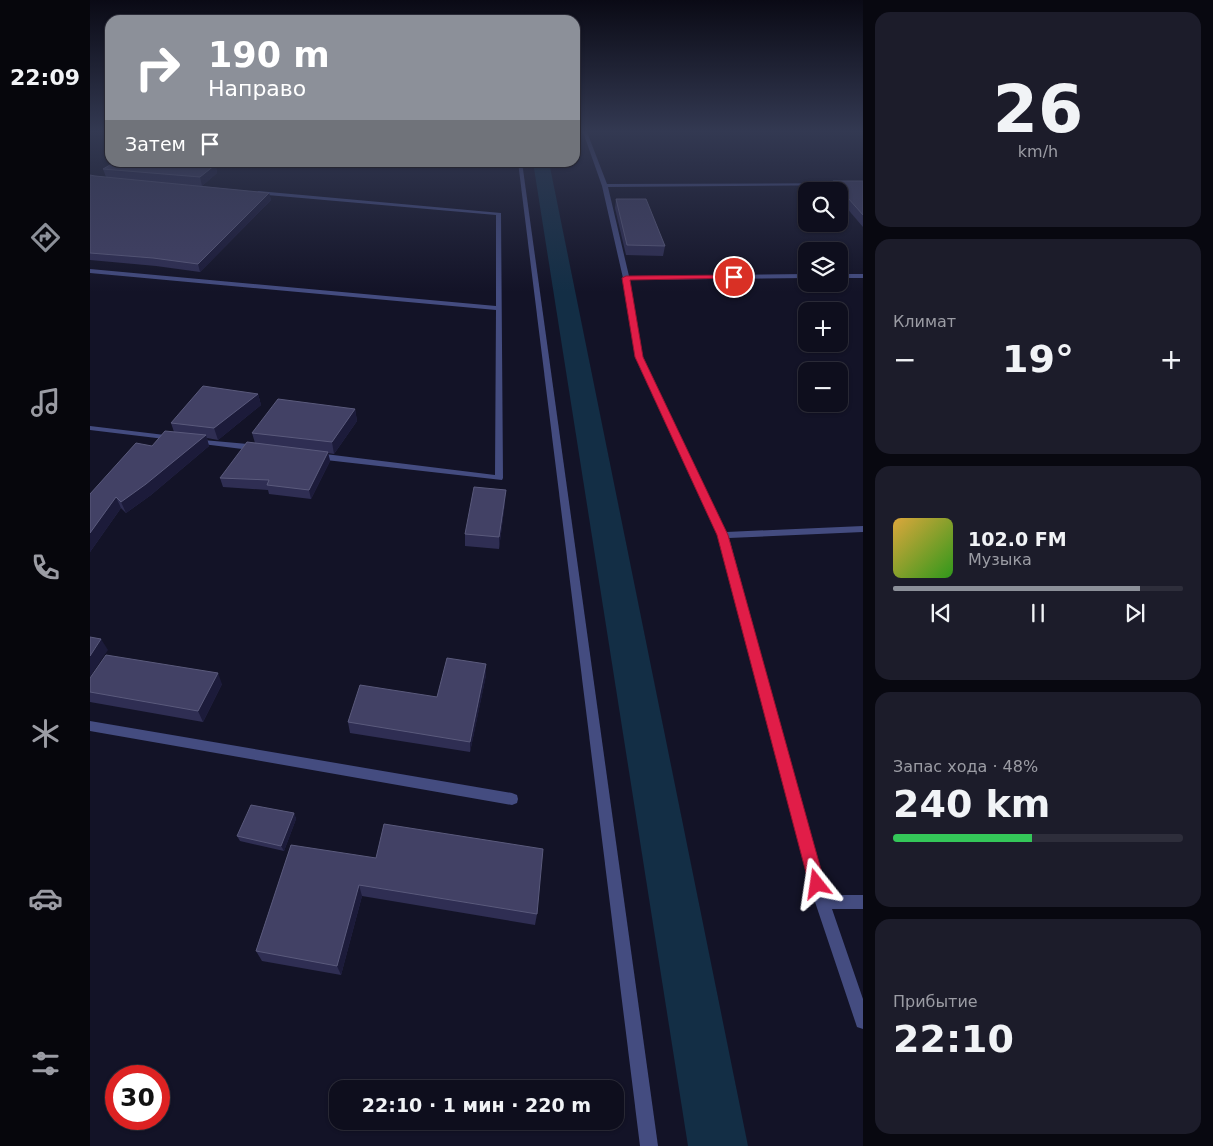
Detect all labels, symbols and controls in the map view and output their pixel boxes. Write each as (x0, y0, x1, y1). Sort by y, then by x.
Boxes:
icon: right (125, 35, 190, 100)
text: 190 m (208, 35, 330, 75)
text: 22:09 (10, 65, 80, 90)
text: 26 (993, 72, 1083, 147)
text: Направо (208, 76, 306, 101)
icon: arrive (196, 130, 224, 158)
text: Затем (125, 133, 186, 155)
text: km/h (1018, 142, 1058, 161)
map controls (798, 182, 848, 412)
button: search (798, 182, 848, 232)
icon: directions (28, 220, 63, 255)
button: layers (798, 242, 848, 292)
pin (713, 256, 755, 298)
icon: arrive (720, 263, 748, 291)
button: + (798, 302, 848, 352)
text: Климат (893, 312, 956, 331)
text: 19° (1002, 337, 1074, 381)
text: − (893, 343, 916, 376)
text: + (1160, 343, 1183, 376)
button: − (798, 362, 848, 412)
icon: music (28, 385, 63, 420)
text: 102.0 FM (968, 528, 1067, 550)
icon: phone (28, 550, 63, 585)
text: Музыка (968, 550, 1032, 569)
icon: previous (927, 599, 955, 627)
icon: pause (1024, 599, 1052, 627)
icon: next (1121, 599, 1149, 627)
icon: climate (28, 716, 63, 751)
text: Запас хода · 48% (893, 757, 1038, 776)
text: 240 km (893, 782, 1050, 826)
position arrow (790, 857, 842, 909)
icon: car (28, 881, 63, 916)
text: Прибытие (893, 992, 978, 1011)
text: 22:10 (893, 1017, 1014, 1061)
icon: filters (28, 1046, 63, 1081)
speed limit sign: 30 (105, 1065, 170, 1130)
text: 22:10 · 1 мин · 220 m (362, 1094, 591, 1116)

